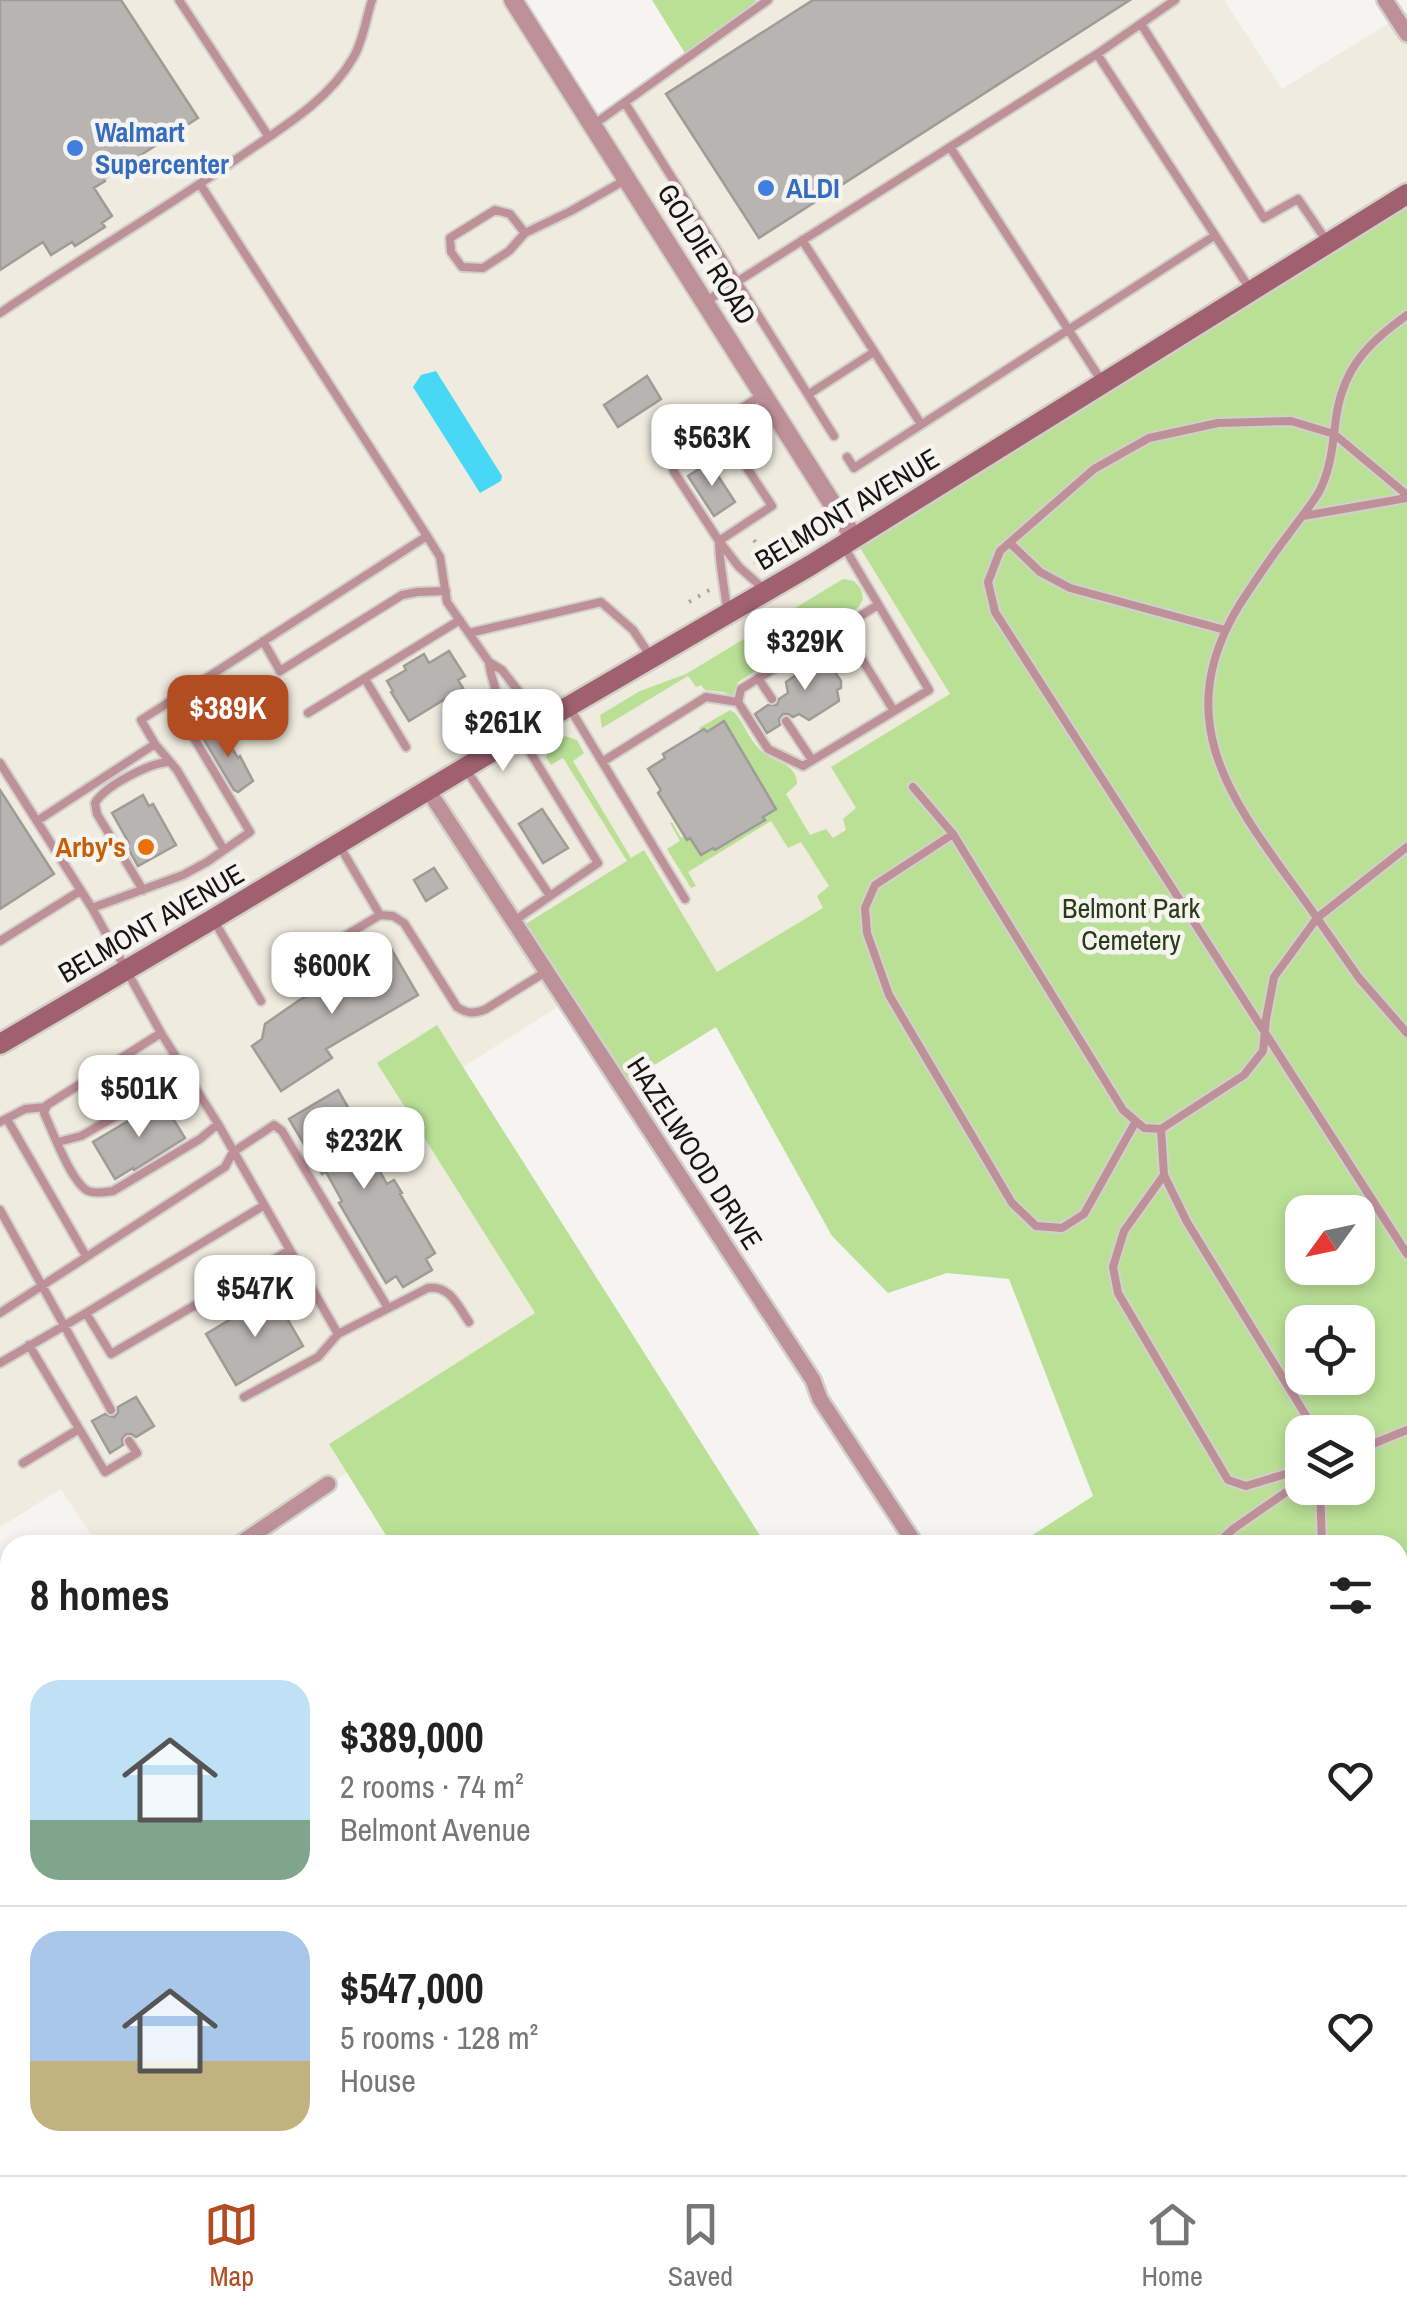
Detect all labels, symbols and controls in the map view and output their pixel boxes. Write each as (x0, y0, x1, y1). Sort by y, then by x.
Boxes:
place label: Walmart Supercenter (95, 113, 229, 183)
marker: Walmart Supercenter (64, 137, 86, 159)
place label: ALDI (786, 169, 840, 207)
street label: GOLDIE ROAD (649, 176, 765, 332)
marker: ALDI (755, 177, 777, 199)
pin: $563K (642, 404, 782, 489)
text: $563K (673, 415, 751, 458)
street label: BELMONT AVENUE (748, 439, 946, 579)
pin: $329K (735, 608, 875, 693)
text: $329K (766, 619, 844, 662)
pin: $389K (158, 675, 298, 760)
text: $389K (189, 686, 267, 729)
pin: $261K (433, 689, 573, 774)
text: $261K (464, 700, 542, 743)
place label: Arby's (55, 828, 126, 866)
marker: Arby's (135, 836, 157, 858)
street label: BELMONT AVENUE (51, 854, 251, 992)
park label: Belmont Park Cemetery (1062, 889, 1200, 959)
pin: $600K (262, 932, 402, 1017)
text: $600K (293, 943, 371, 986)
street label: HAZELWOOD DRIVE (618, 1049, 772, 1257)
pin: $501K (69, 1055, 209, 1140)
text: $501K (100, 1066, 178, 1109)
pin: $232K (294, 1107, 434, 1192)
text: $232K (325, 1118, 403, 1161)
north arrow (1285, 1195, 1375, 1285)
map controls (1285, 1195, 1375, 1505)
pin: $547K (185, 1255, 325, 1340)
text: $547K (216, 1266, 294, 1309)
button: locate (1285, 1305, 1375, 1395)
button: layers (1285, 1415, 1375, 1505)
text: 8 homes (30, 1567, 170, 1623)
icon: filters (1323, 1568, 1378, 1623)
text: $389,000 (340, 1709, 484, 1765)
icon: home (110, 1720, 230, 1840)
icon: heart (1323, 1753, 1378, 1808)
text: 2 rooms · 74 m² (340, 1765, 524, 1808)
text: Belmont Avenue (340, 1808, 531, 1851)
text: $547,000 (340, 1960, 484, 2016)
icon: home (110, 1971, 230, 2091)
icon: heart (1323, 2004, 1378, 2059)
text: 5 rooms · 128 m² (340, 2016, 538, 2059)
text: House (340, 2059, 416, 2102)
tab: Map (204, 2197, 259, 2295)
tab: Saved (668, 2197, 733, 2295)
tab: Home (1141, 2197, 1203, 2295)

